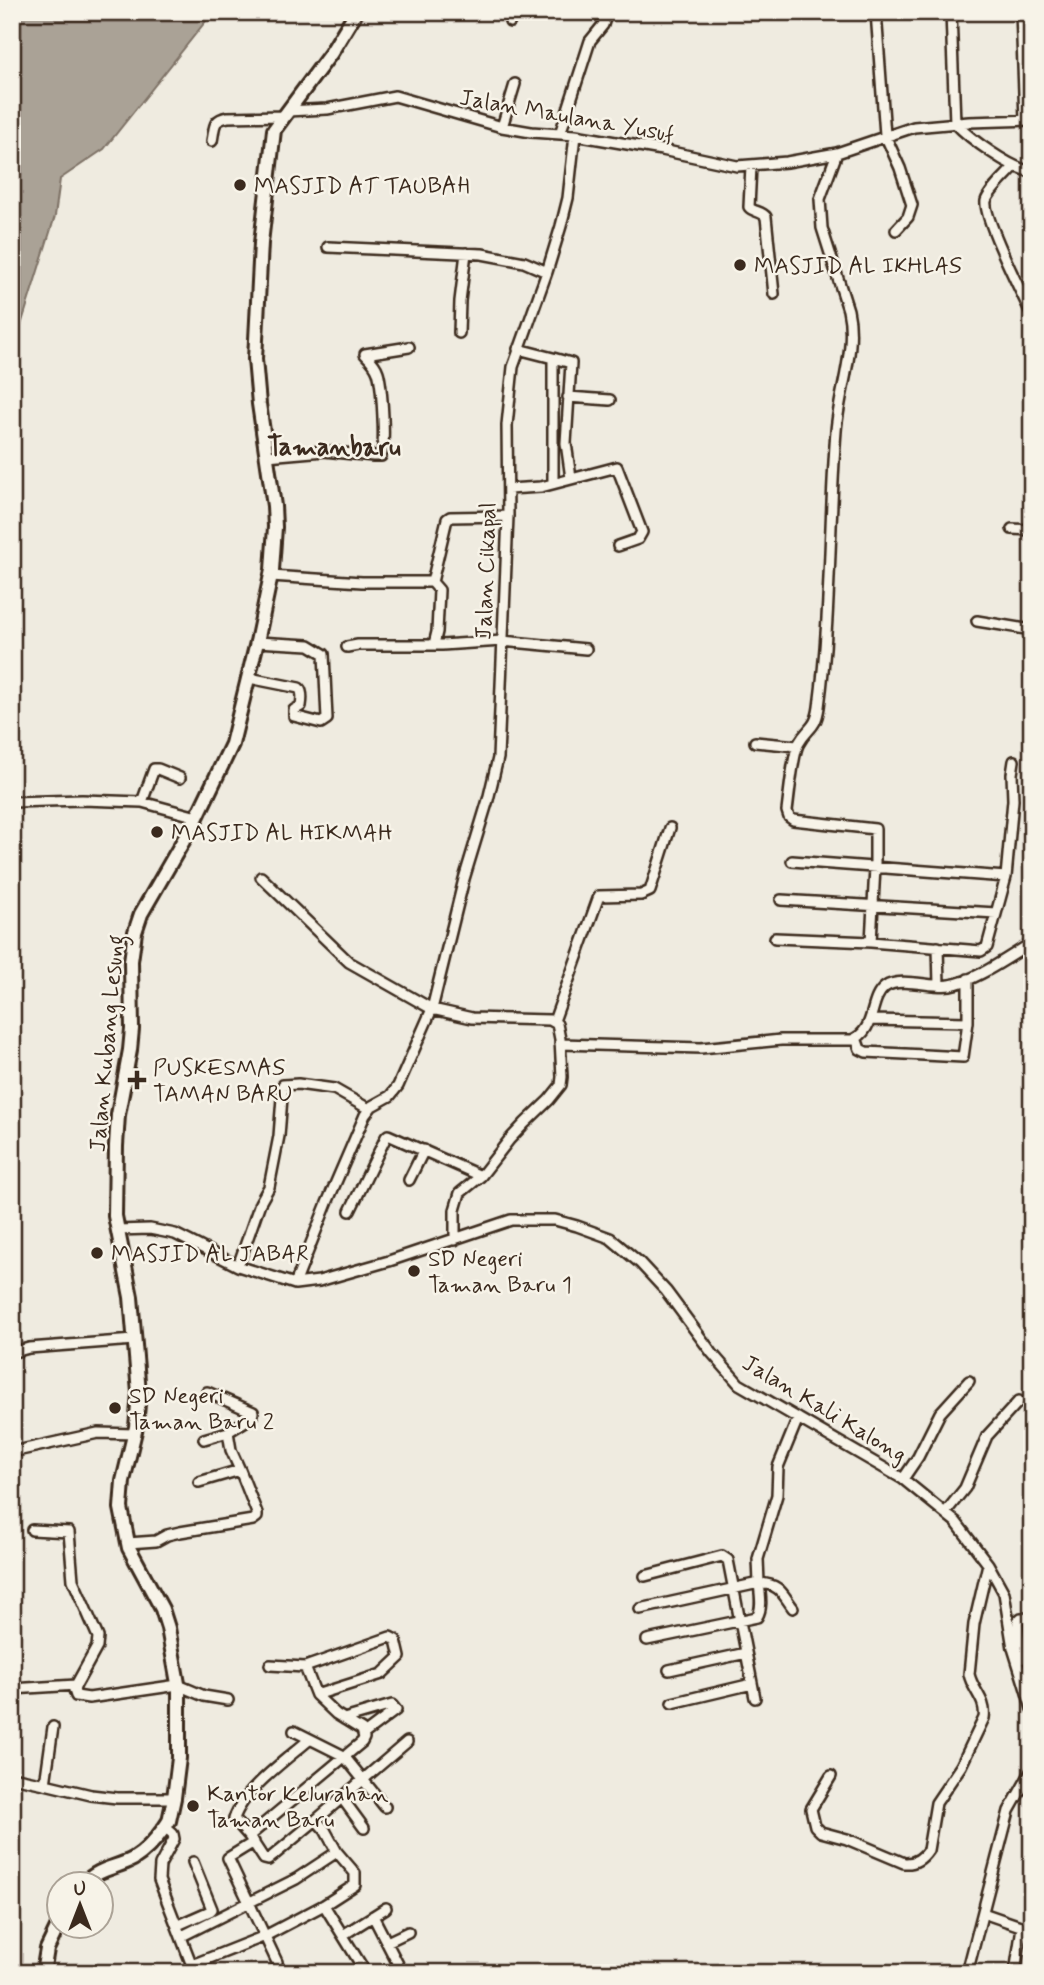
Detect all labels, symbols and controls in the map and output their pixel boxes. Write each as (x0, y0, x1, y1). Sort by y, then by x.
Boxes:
street label: Jalan Maulana Yusuf (457, 83, 676, 151)
place label: MASJID AT TAUBAH (254, 172, 470, 202)
marker: MASJID AT TAUBAH (232, 177, 248, 193)
place label: MASJID AL IKHLAS (754, 252, 962, 282)
marker: MASJID AL IKHLAS (732, 257, 748, 273)
district label: Tamanbaru (267, 431, 401, 465)
street label: Jalan Cikapal (470, 502, 504, 640)
place label: MASJID AL HIKMAH (171, 819, 393, 849)
marker: MASJID AL HIKMAH (149, 824, 165, 840)
street label: Jalan Kubang Lesung (84, 933, 134, 1153)
place label: PUSKESMAS TAMAN BARU (153, 1054, 293, 1110)
marker: PUSKESMAS TAMAN BARU (127, 1070, 147, 1090)
place label: MASJID AL JABAR (111, 1240, 309, 1270)
marker: MASJID AL JABAR (89, 1245, 105, 1261)
place label: SD Negeri Taman Baru 1 (428, 1245, 572, 1301)
marker: SD Negeri Taman Baru 1 (406, 1263, 422, 1279)
street label: Jalan Kali Kalong (736, 1349, 912, 1471)
place label: SD Negeri Taman Baru 2 (129, 1382, 274, 1438)
marker: SD Negeri Taman Baru 2 (107, 1400, 123, 1416)
place label: Kantor Kelurahan Taman Baru (207, 1780, 389, 1836)
marker: Kantor Kelurahan Taman Baru (185, 1798, 201, 1814)
north arrow (46, 1870, 116, 1940)
text: U (74, 1877, 86, 1902)

